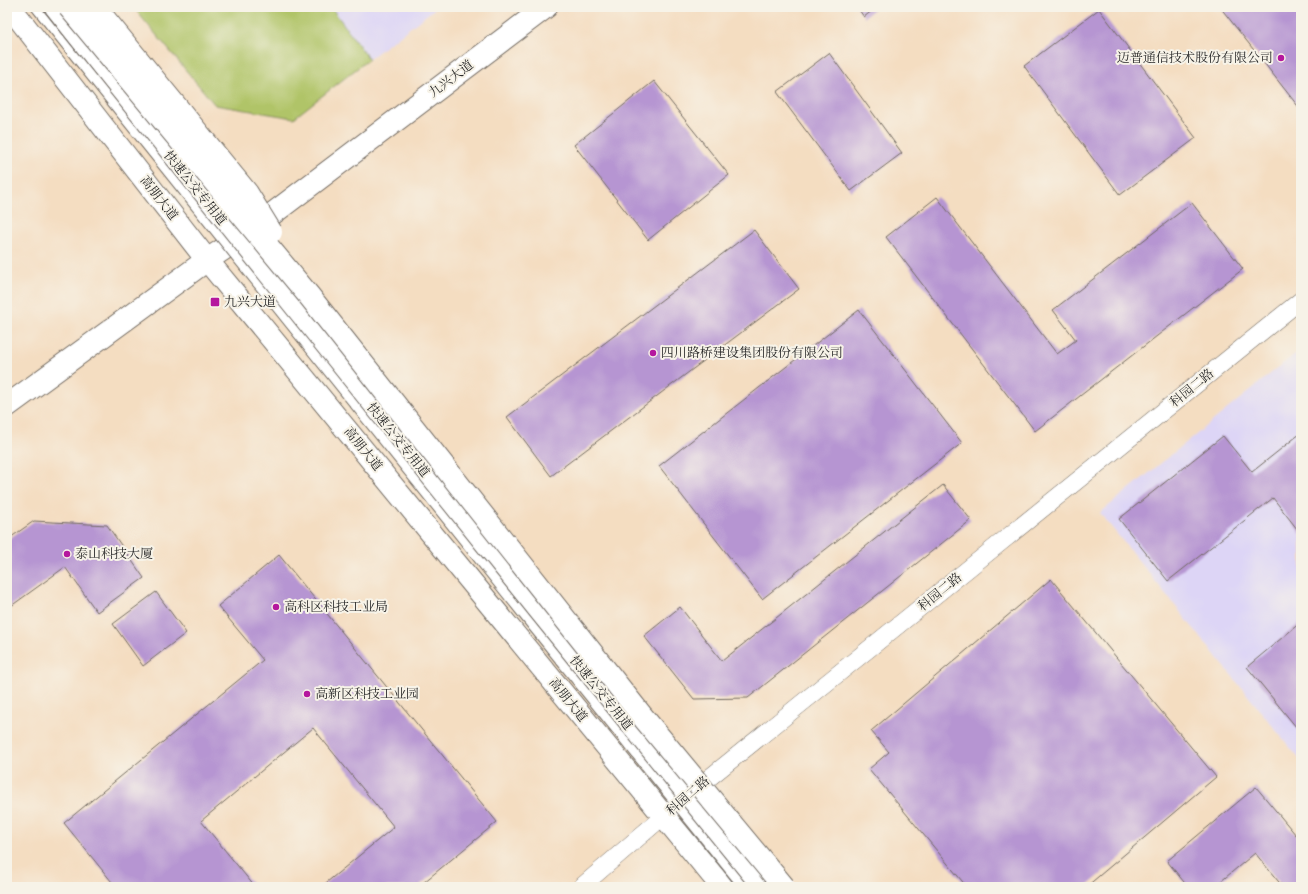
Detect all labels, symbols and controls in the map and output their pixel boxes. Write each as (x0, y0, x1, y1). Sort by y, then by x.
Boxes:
place label: 迈普通信技术股份有限公司 (1117, 49, 1273, 67)
marker: 迈普通信技术股份有限公司 (1276, 53, 1286, 63)
street label: 九兴大道 (425, 56, 477, 102)
street label: 快速公交专用道 (159, 147, 231, 229)
street label: 高朋大道 (136, 172, 182, 224)
place label: 九兴大道 (224, 293, 276, 311)
marker: 九兴大道 (209, 296, 221, 308)
place label: 四川路桥建设集团股份有限公司 (661, 344, 843, 362)
marker: 四川路桥建设集团股份有限公司 (648, 348, 658, 358)
street label: 科园二路 (1166, 365, 1218, 411)
street label: 快速公交专用道 (362, 399, 434, 481)
street label: 高朋大道 (340, 423, 386, 475)
place label: 泰山科技大厦 (75, 545, 153, 563)
marker: 泰山科技大厦 (62, 549, 72, 559)
street label: 科园二路 (914, 569, 966, 615)
place label: 高科区科技工业局 (284, 598, 388, 616)
marker: 高科区科技工业局 (271, 602, 281, 612)
street label: 快速公交专用道 (565, 652, 637, 734)
street label: 高朋大道 (545, 674, 591, 726)
place label: 高新区科技工业园 (315, 685, 419, 703)
marker: 高新区科技工业园 (302, 689, 312, 699)
street label: 科园二路 (662, 772, 714, 820)

